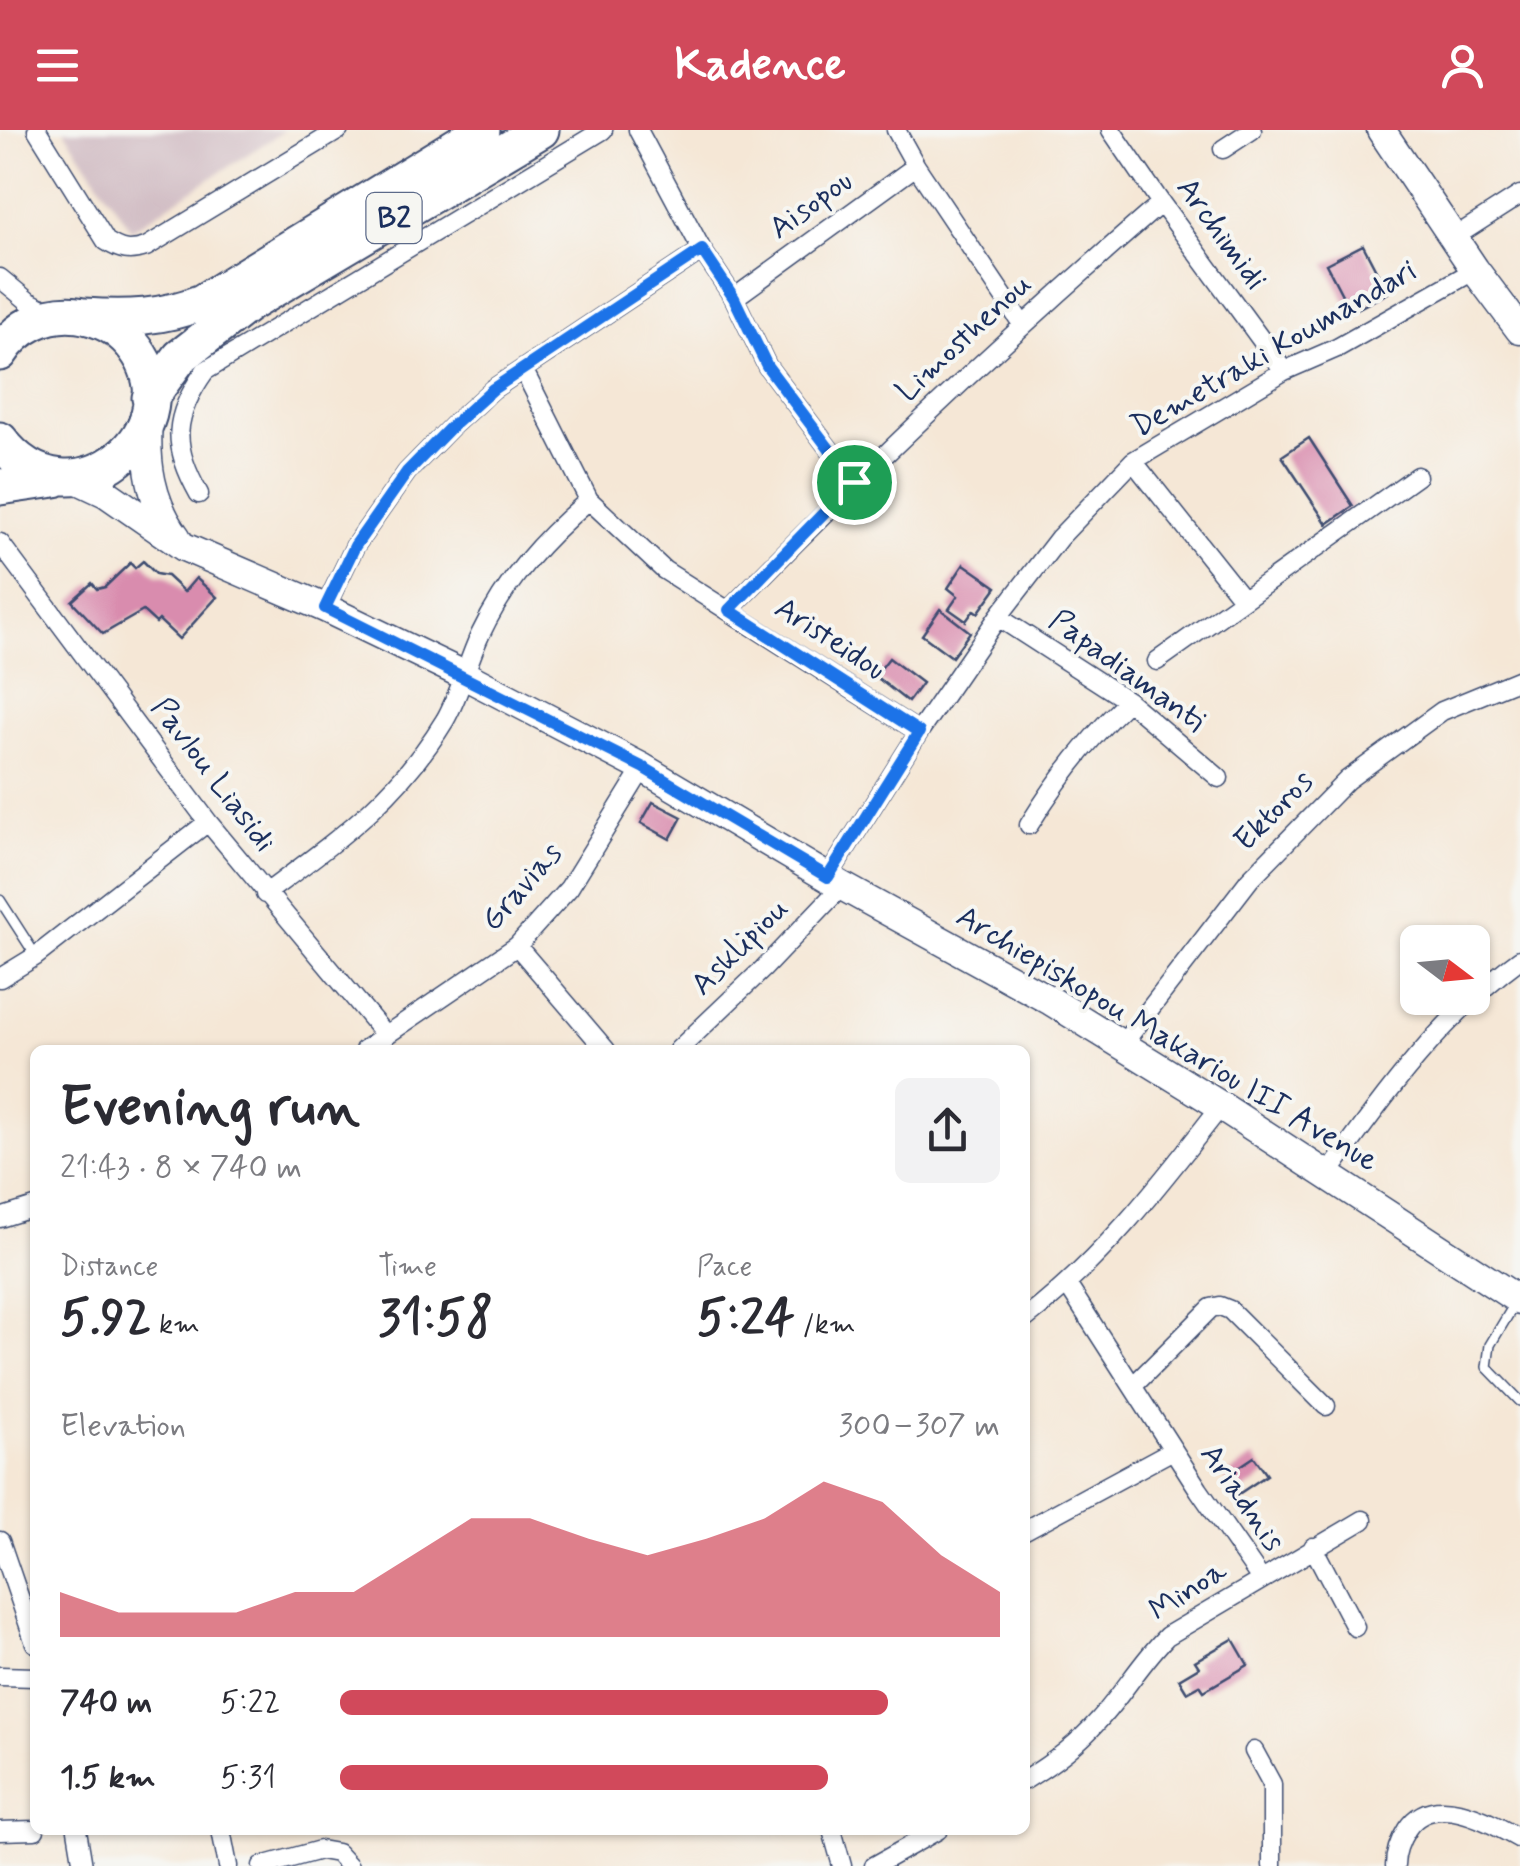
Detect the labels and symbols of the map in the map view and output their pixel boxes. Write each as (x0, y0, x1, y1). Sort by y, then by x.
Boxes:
street label: Aisopou (761, 160, 861, 250)
street label: Archimidi (1166, 169, 1276, 299)
road number: B2 (366, 193, 422, 243)
street label: Demetraki Koumandari (1124, 250, 1424, 448)
street label: Limosthenou (887, 264, 1041, 412)
pin (812, 440, 897, 525)
street label: Aristeidou (766, 587, 894, 691)
street label: Papadiamanti (1040, 600, 1214, 742)
street label: Pavlou Liasidi (141, 689, 285, 861)
street label: Ektoros (1225, 761, 1323, 861)
street label: Gravias (472, 834, 572, 940)
street label: Asklipiou (682, 889, 798, 1005)
street label: Archiepiskopou Makariou III Avenue (948, 896, 1386, 1182)
north arrow (1400, 925, 1490, 1015)
street label: Ariadnis (1190, 1436, 1294, 1560)
street label: Minoa (1141, 1550, 1236, 1632)

